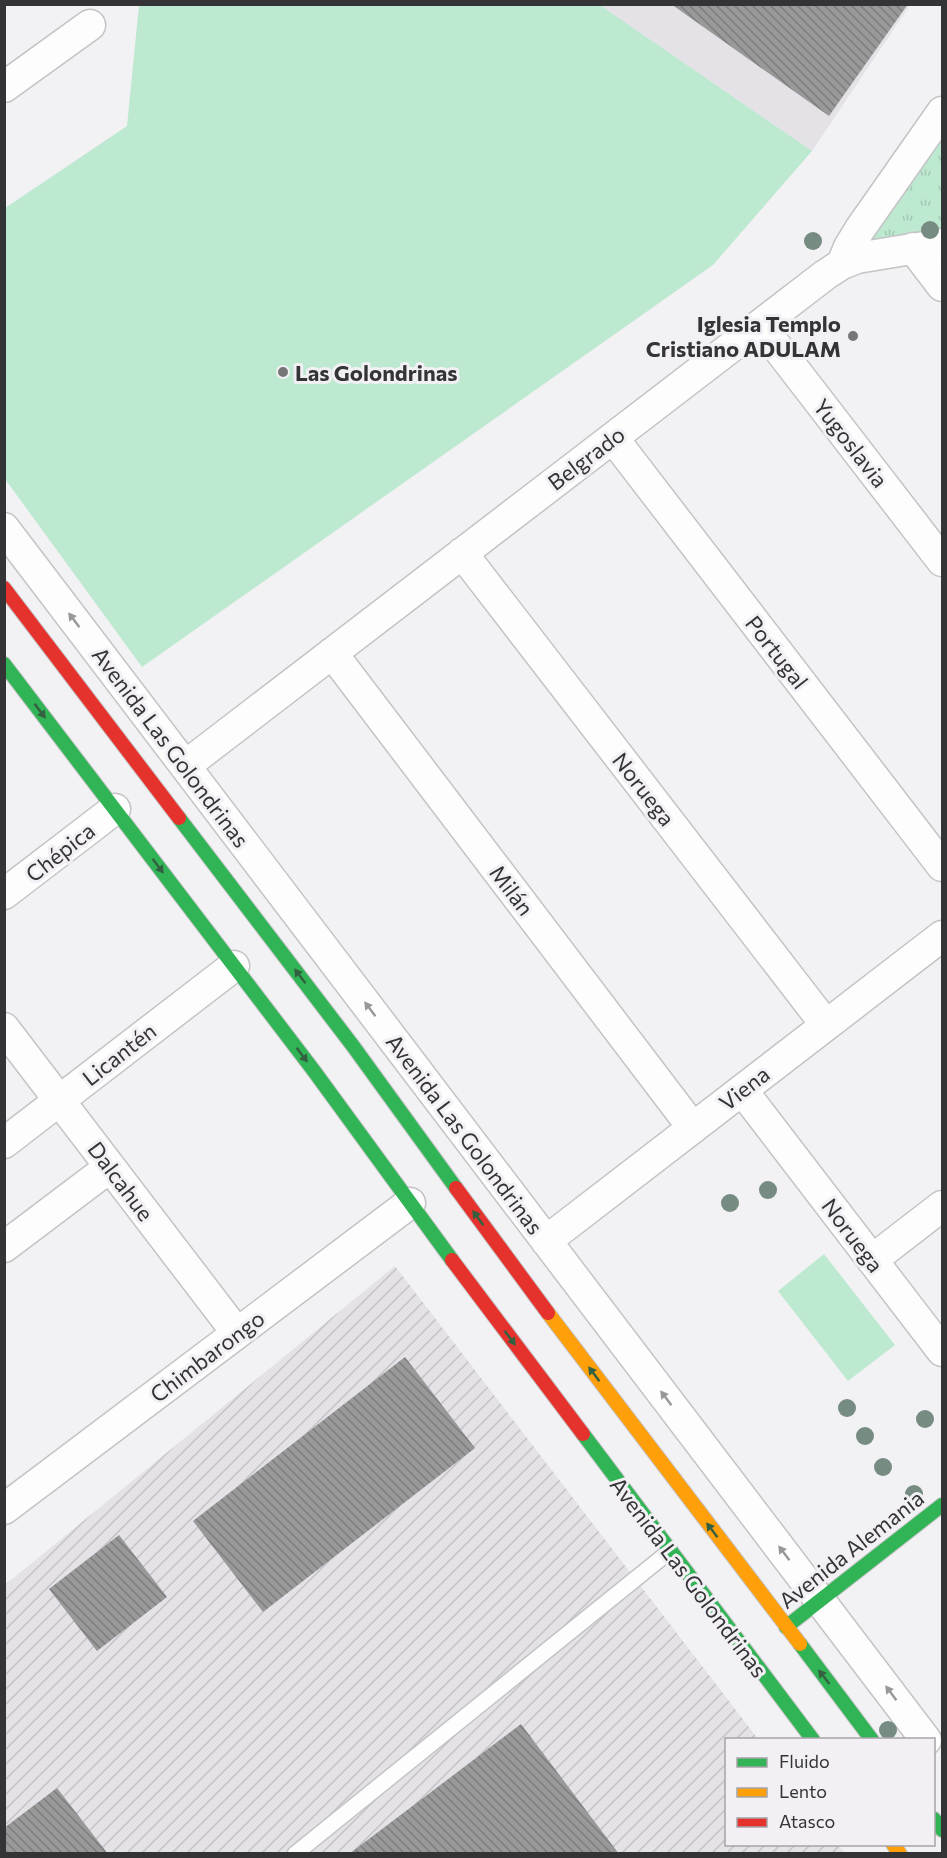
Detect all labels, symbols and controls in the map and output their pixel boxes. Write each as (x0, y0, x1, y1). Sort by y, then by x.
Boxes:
place label: Iglesia Templo Cristiano ADULAM (646, 310, 841, 362)
marker: Iglesia Templo Cristiano ADULAM (846, 329, 860, 343)
place label: Las Golondrinas (295, 359, 458, 386)
marker: Las Golondrinas (276, 365, 290, 379)
street label: Yugoslavia (808, 393, 894, 493)
street label: Belgrado (542, 420, 630, 496)
street label: Portugal (740, 610, 814, 694)
one-way arrow (68, 612, 80, 627)
street label: Avenida Las Golondrinas (87, 642, 255, 852)
one-way arrow (34, 703, 46, 719)
street label: Noruega (607, 747, 681, 831)
street label: Chépica (20, 817, 100, 887)
one-way arrow (152, 858, 165, 874)
street label: Milán (484, 859, 540, 921)
one-way arrow (295, 969, 307, 984)
one-way arrow (364, 1001, 376, 1016)
street label: Licantén (77, 1017, 161, 1091)
street label: Avenida Las Golondrinas (381, 1029, 549, 1239)
one-way arrow (295, 1047, 307, 1062)
street label: Viena (713, 1060, 775, 1116)
street label: Dalcahue (82, 1136, 160, 1226)
street label: Noruega (816, 1193, 890, 1277)
one-way arrow (472, 1211, 484, 1226)
street label: Chimbarongo (145, 1304, 269, 1408)
one-way arrow (503, 1330, 515, 1345)
one-way arrow (589, 1367, 601, 1382)
one-way arrow (659, 1390, 672, 1406)
street label: Avenida Las Golondrinas (605, 1472, 773, 1682)
street label: Avenida Alemania (773, 1484, 929, 1614)
one-way arrow (706, 1522, 718, 1538)
one-way arrow (778, 1546, 790, 1562)
one-way arrow (818, 1669, 830, 1684)
one-way arrow (884, 1685, 897, 1701)
legend (725, 1738, 935, 1846)
text: Fluido (779, 1750, 830, 1772)
text: Lento (779, 1780, 827, 1802)
text: Atasco (779, 1810, 835, 1832)

